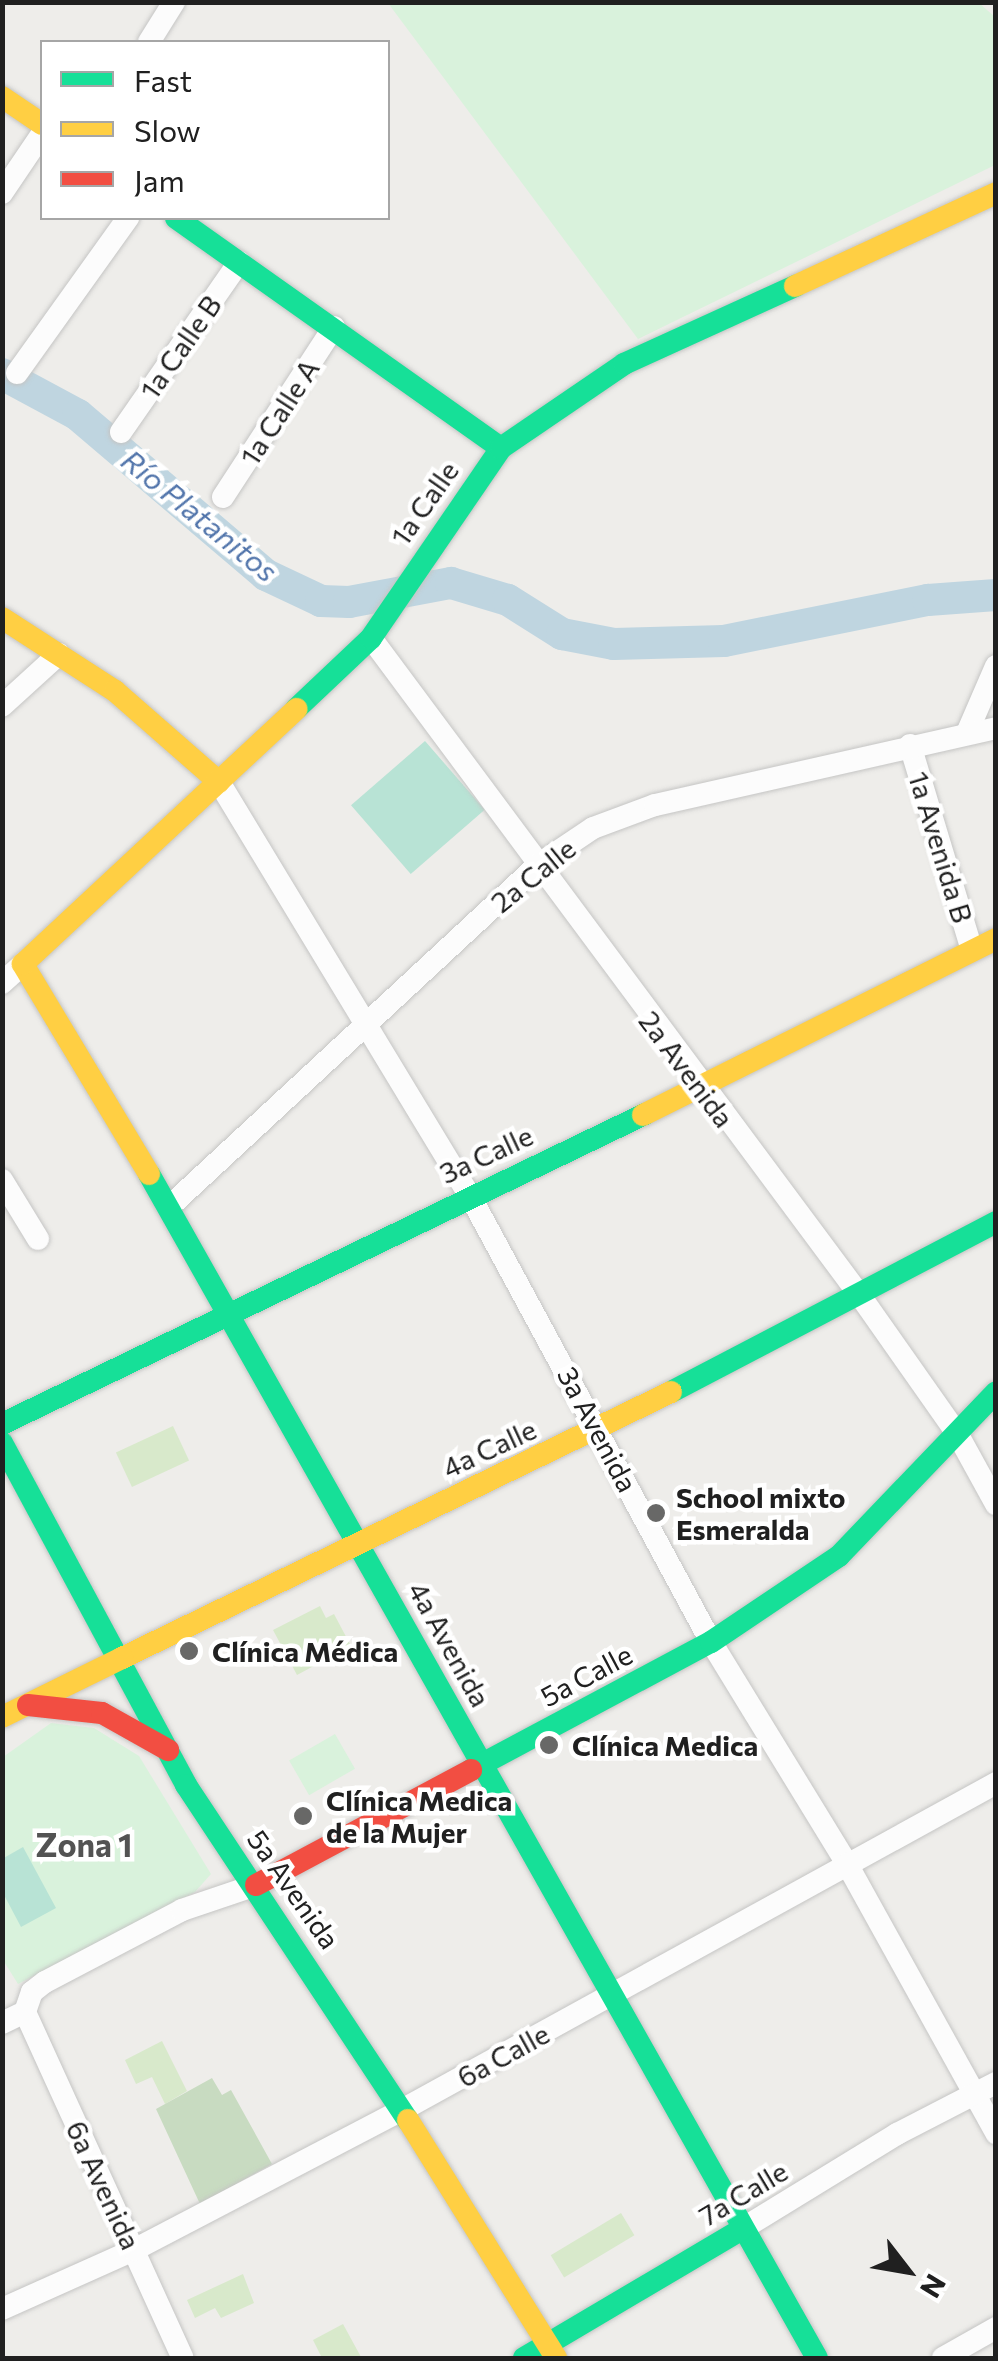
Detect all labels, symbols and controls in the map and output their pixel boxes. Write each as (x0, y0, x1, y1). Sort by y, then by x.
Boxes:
legend (40, 40, 390, 220)
text: Fast (134, 61, 192, 98)
text: Slow (134, 111, 201, 148)
text: Jam (134, 161, 185, 198)
street label: 1a Calle B (132, 289, 228, 405)
street label: 1a Calle A (232, 353, 326, 471)
water label: Río Platanitos (115, 441, 285, 589)
street label: 1a Calle (383, 455, 465, 551)
street label: 1a Avenida B (902, 767, 980, 927)
street label: 2a Calle (484, 831, 582, 919)
street label: 2a Avenida (633, 1004, 741, 1134)
street label: 3a Calle (434, 1118, 538, 1190)
street label: 3a Avenida (551, 1361, 645, 1497)
street label: 4a Calle (437, 1412, 541, 1484)
place label: School mixto Esmeralda (676, 1480, 846, 1546)
marker: School mixto Esmeralda (645, 1502, 667, 1524)
street label: 4a Avenida (402, 1576, 498, 1712)
place label: Clínica Médica (212, 1634, 398, 1668)
street label: 5a Calle (534, 1637, 638, 1713)
marker: Clínica Médica (176, 1638, 202, 1664)
place label: Clínica Medica (572, 1728, 758, 1762)
marker: Clínica Medica (536, 1732, 562, 1758)
place label: Clínica Medica de la Mujer (326, 1783, 512, 1849)
marker: Clínica Medica de la Mujer (290, 1803, 316, 1829)
street label: 5a Avenida (241, 1823, 347, 1955)
district label: Zona 1 (35, 1825, 133, 1863)
street label: 6a Calle (451, 2016, 555, 2094)
street label: 6a Avenida (60, 2115, 148, 2255)
street label: 7a Calle (693, 2154, 793, 2232)
north arrow (858, 2221, 958, 2321)
text: N (914, 2269, 954, 2304)

